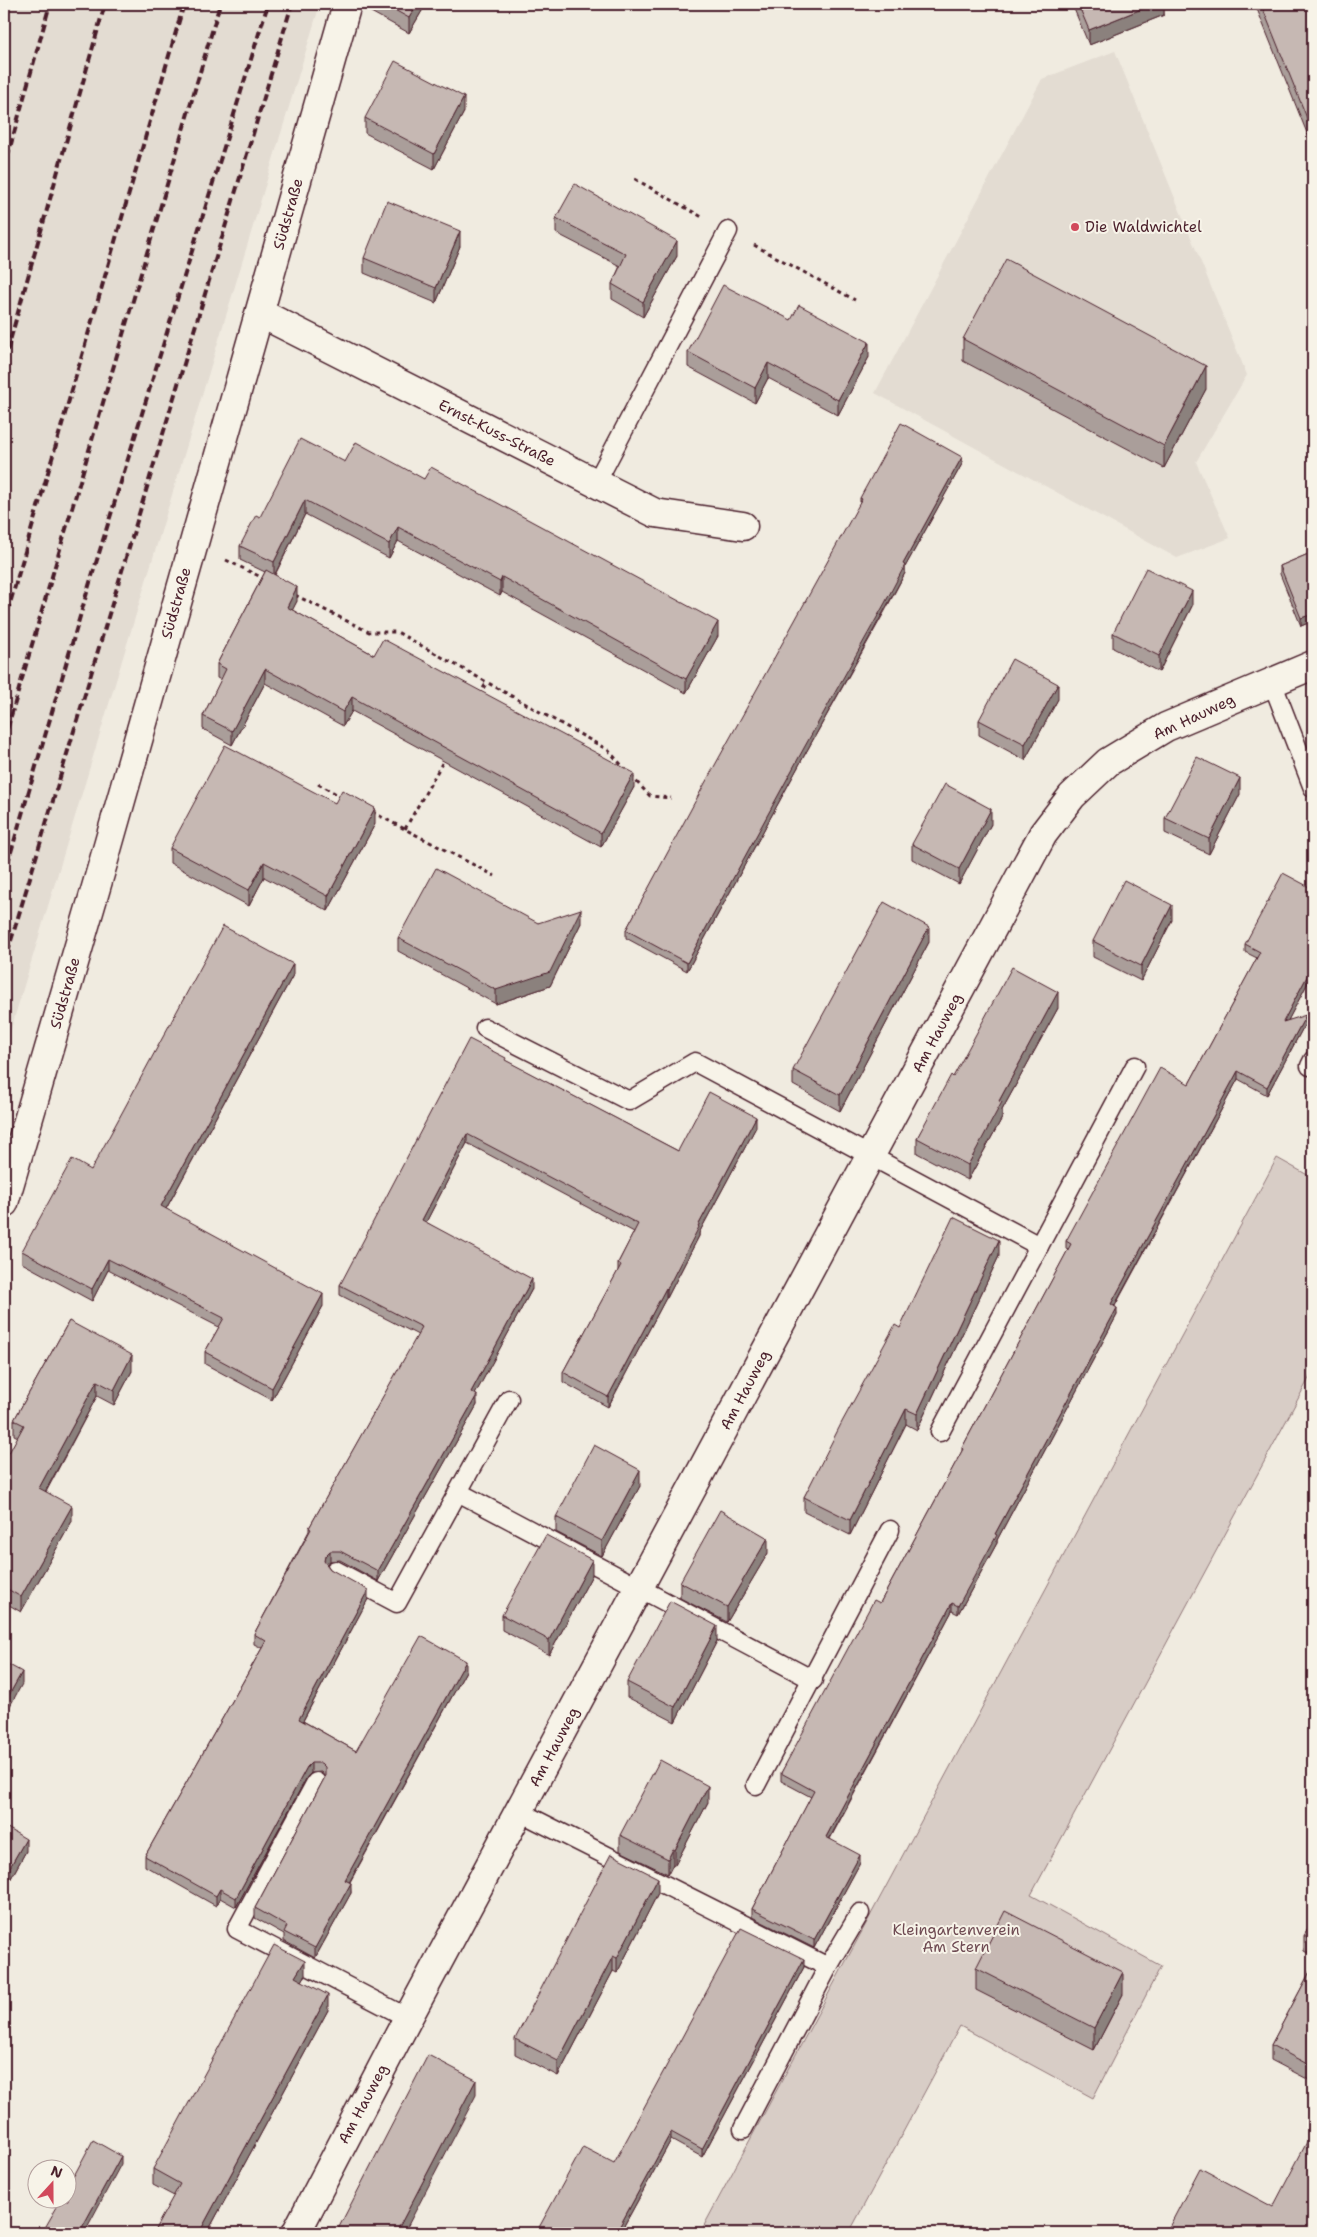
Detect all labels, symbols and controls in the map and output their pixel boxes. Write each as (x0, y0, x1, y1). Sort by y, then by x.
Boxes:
street label: Südstraße (268, 176, 308, 252)
place label: Die Waldwichtel (1085, 217, 1202, 237)
marker: Die Waldwichtel (1069, 221, 1081, 233)
street label: Ernst-Kuss-Straße (435, 395, 559, 471)
street label: Südstraße (156, 565, 196, 641)
street label: Am Hauweg (1150, 689, 1238, 745)
street label: Südstraße (45, 955, 85, 1031)
street label: Am Hauweg (908, 990, 966, 1076)
street label: Am Hauweg (716, 1347, 774, 1433)
street label: Am Hauweg (525, 1704, 583, 1790)
park label: Kleingartenverein Am Stern (892, 1920, 1020, 1957)
street label: Am Hauweg (334, 2061, 392, 2147)
north arrow (28, 2160, 78, 2210)
text: N (48, 2161, 65, 2182)

